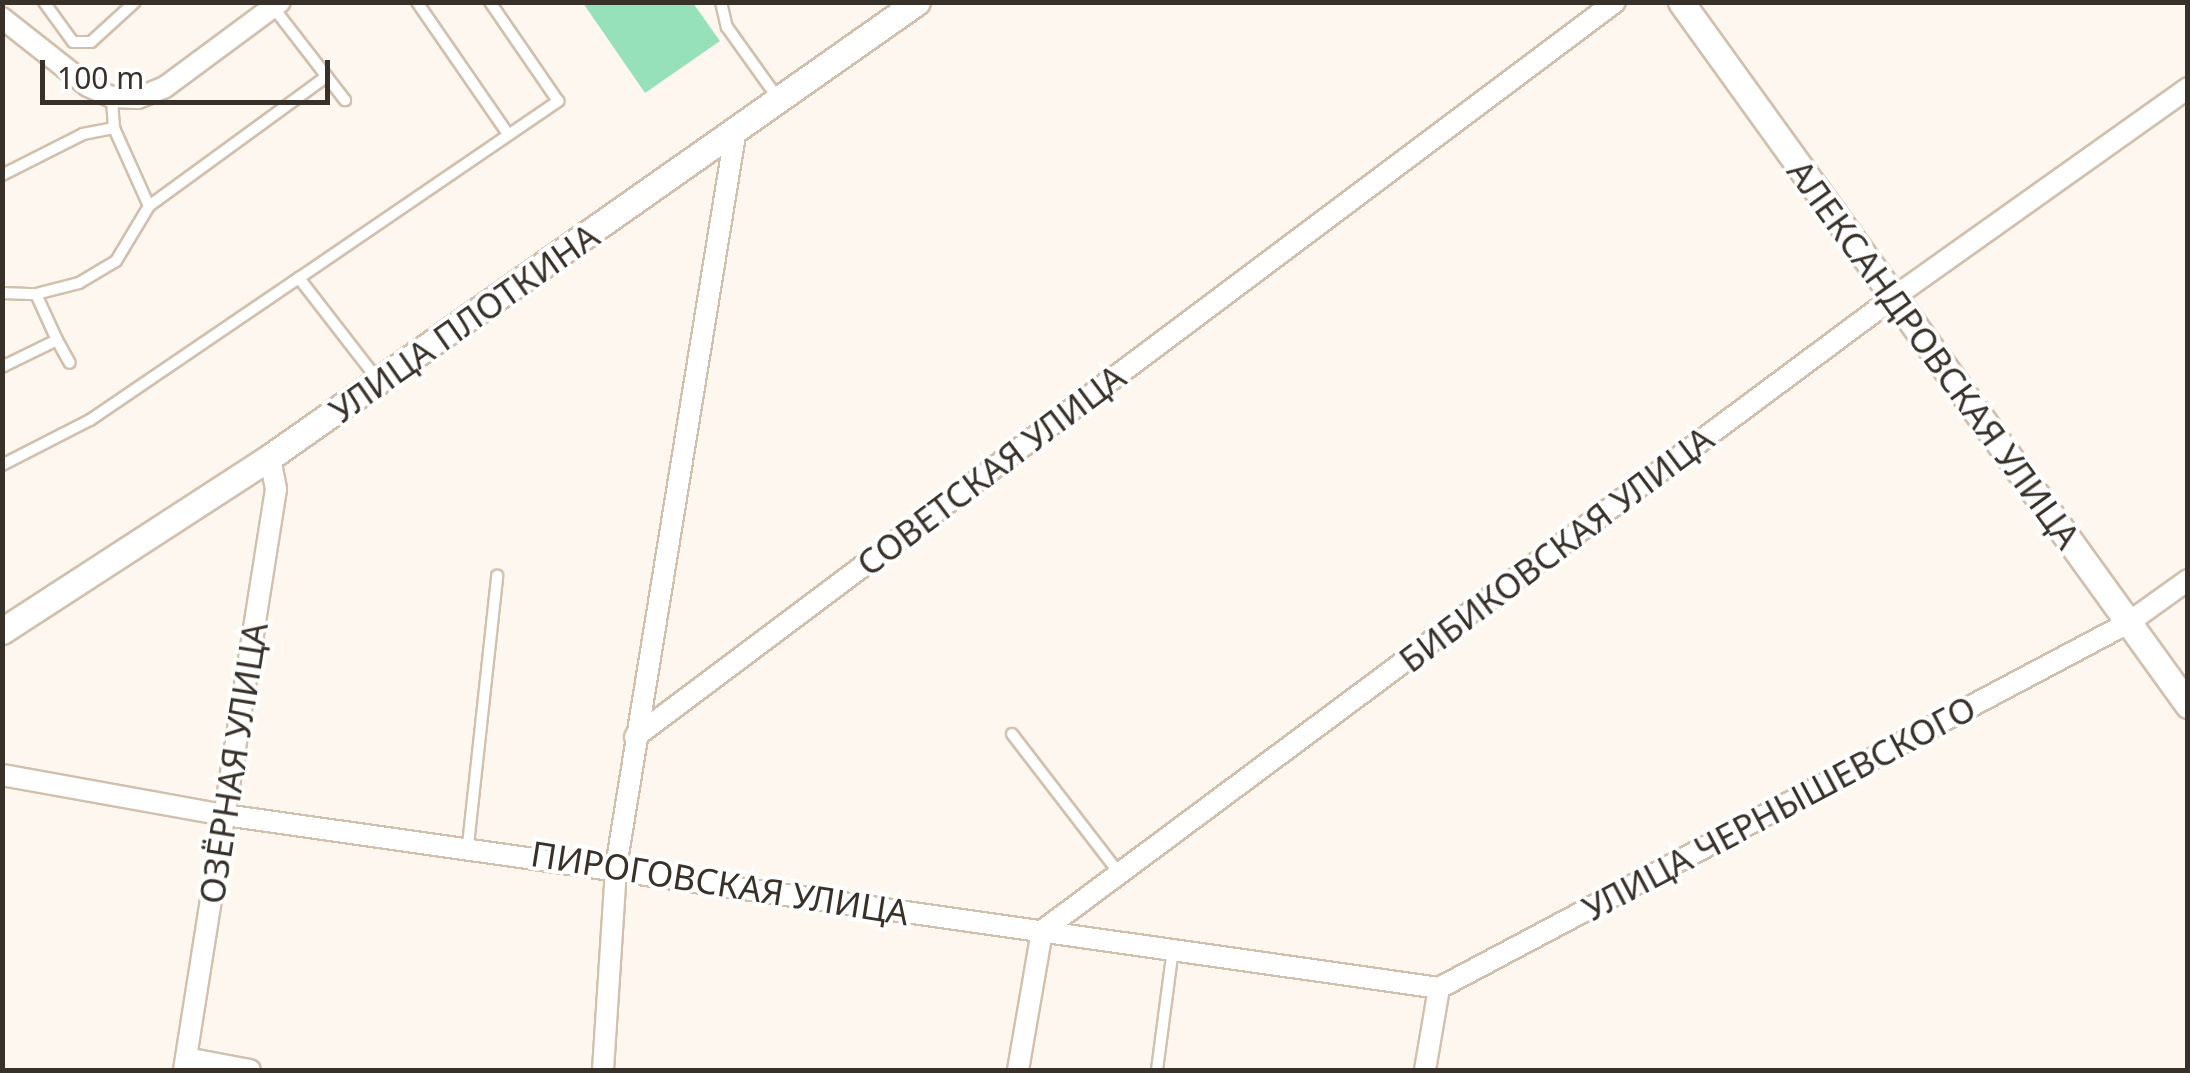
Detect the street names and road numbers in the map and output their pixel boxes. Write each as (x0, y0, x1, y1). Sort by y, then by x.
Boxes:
street label: АЛЕКСАНДРОВСКАЯ УЛИЦА (1779, 152, 2089, 556)
street label: УЛИЦА ПЛОТКИНА (321, 214, 607, 432)
street label: СОВЕТСКАЯ УЛИЦА (849, 355, 1133, 585)
street label: БИБИКОВСКАЯ УЛИЦА (1391, 417, 1721, 681)
street label: ОЗЁРНАЯ УЛИЦА (190, 619, 276, 907)
street label: УЛИЦА ЧЕРНЫШЕВСКОГО (1575, 686, 1983, 930)
street label: ПИРОГОВСКАЯ УЛИЦА (528, 832, 912, 934)

